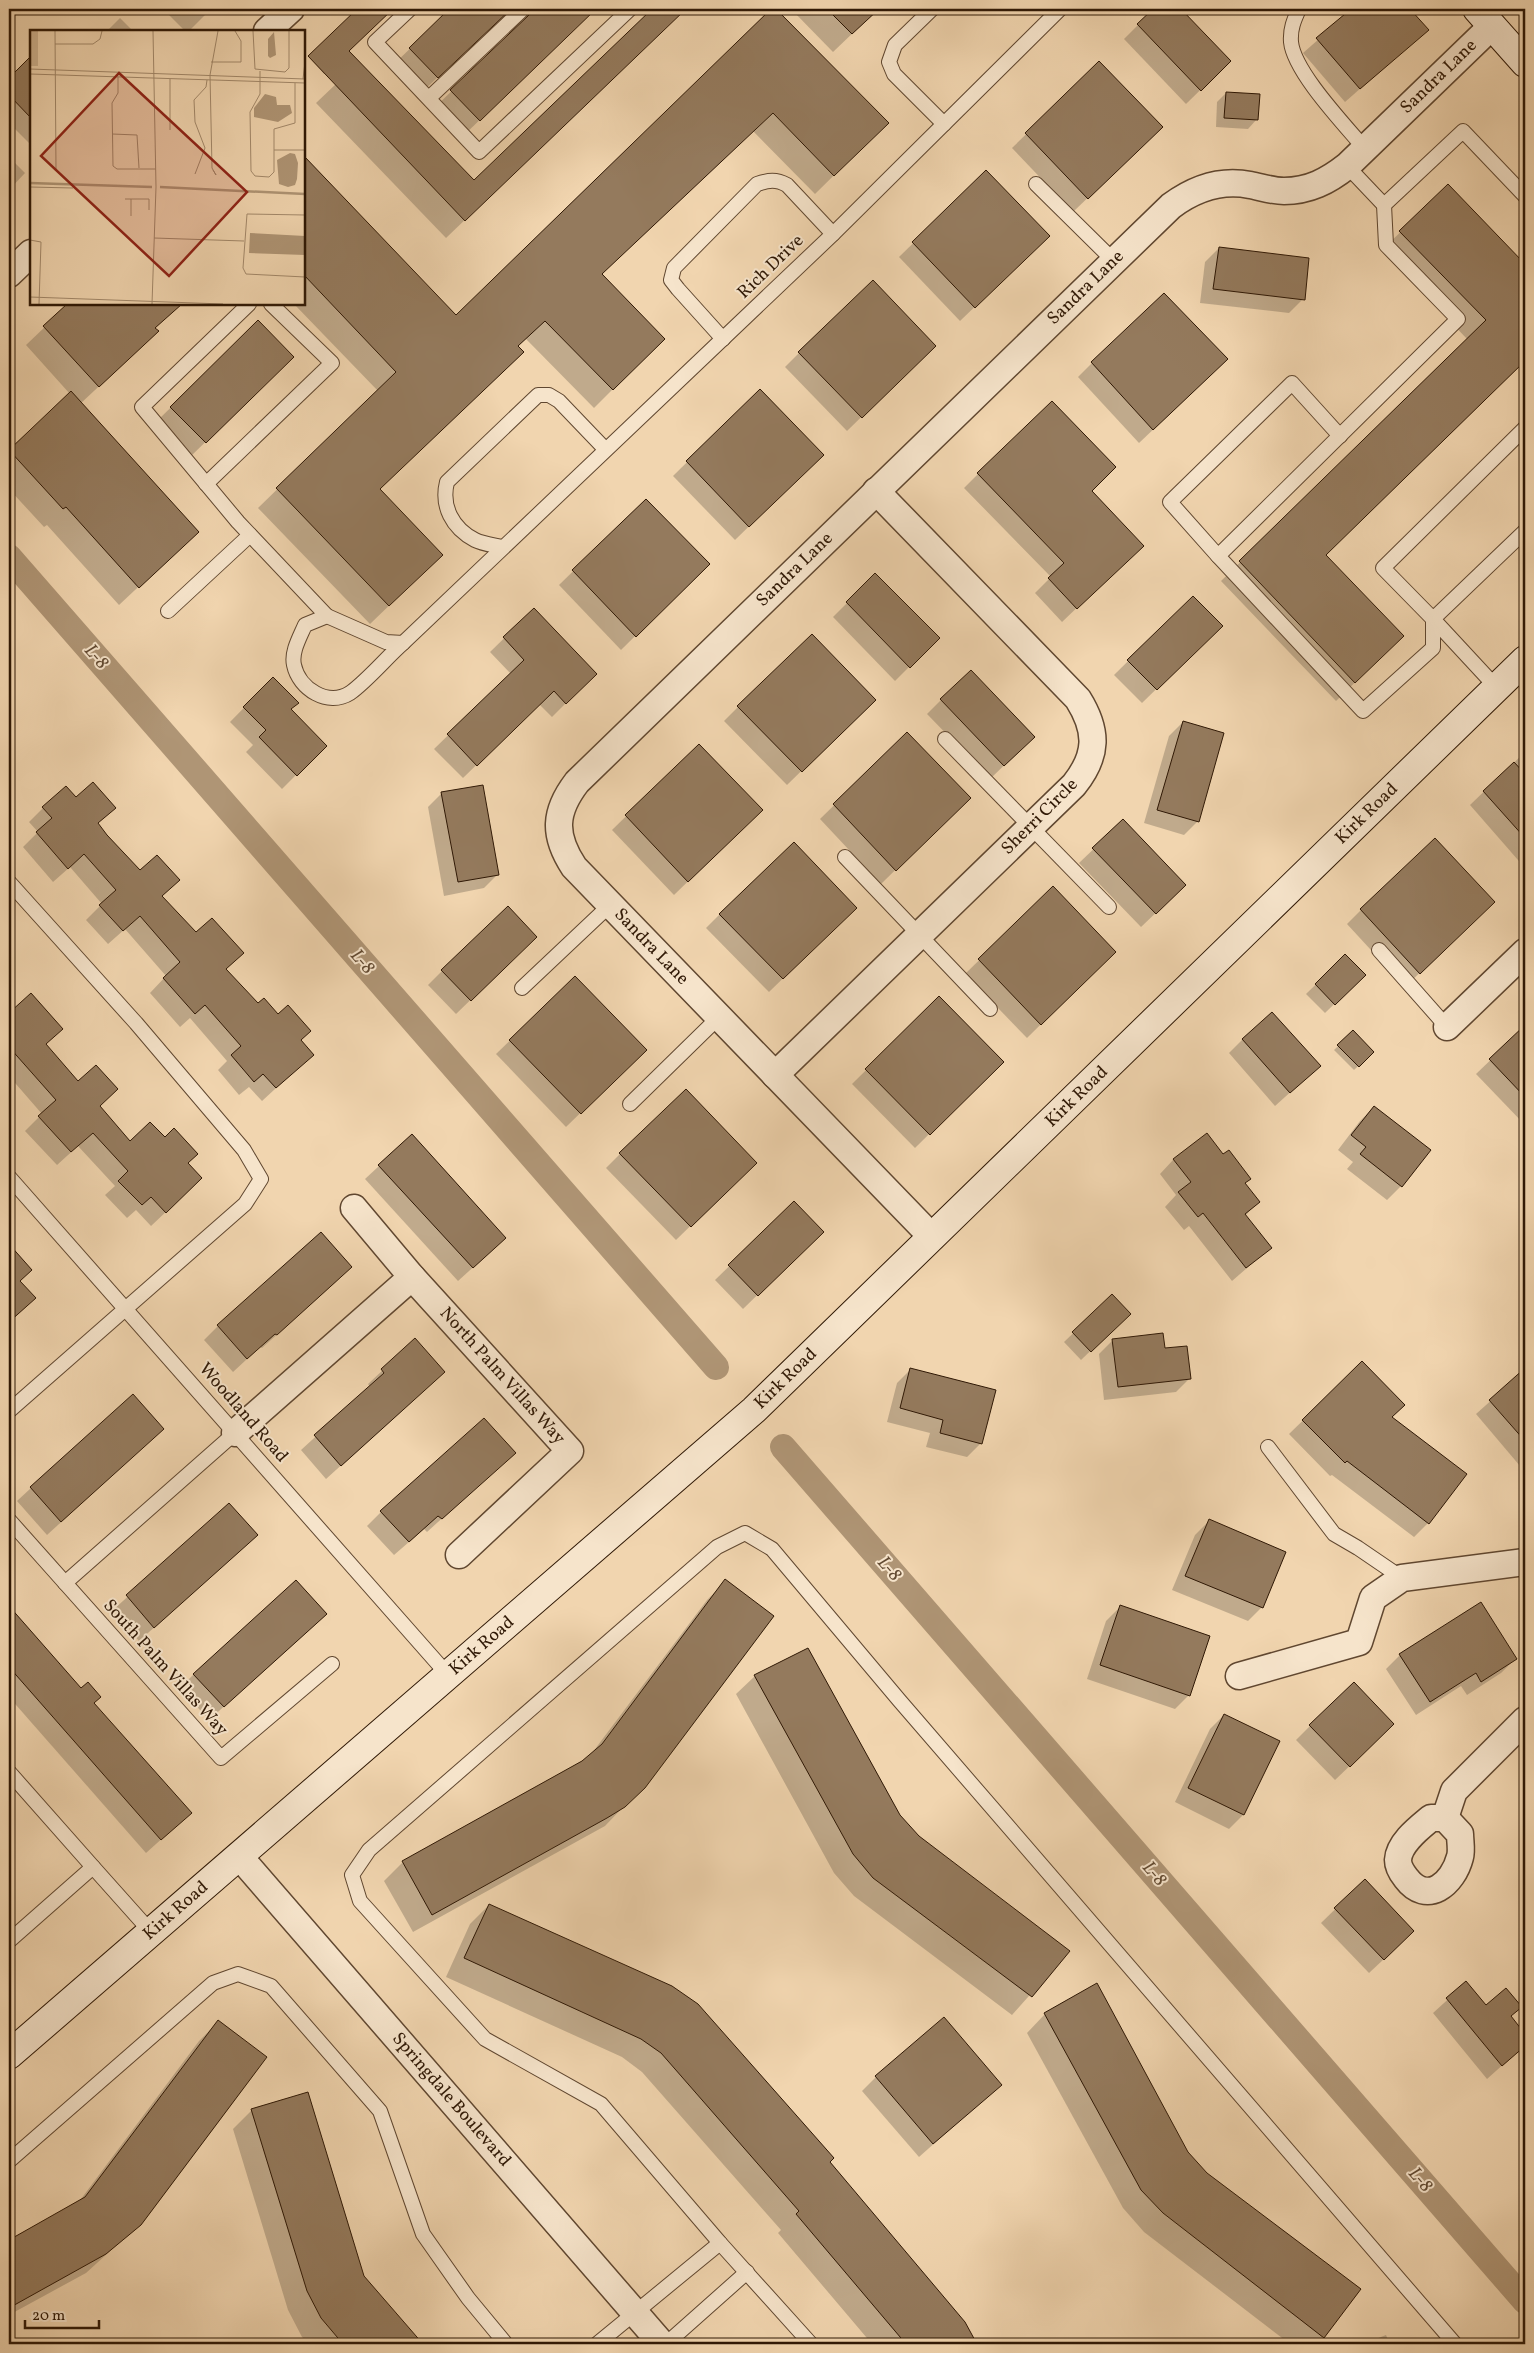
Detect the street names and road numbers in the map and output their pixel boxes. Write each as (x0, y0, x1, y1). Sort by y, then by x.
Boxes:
street label: Sandra Lane (1395, 34, 1483, 120)
street label: Rich Drive (732, 229, 810, 305)
street label: Sandra Lane (1042, 245, 1130, 331)
street label: Sandra Lane (751, 527, 839, 613)
street label: Sherri Circle (996, 773, 1084, 861)
street label: Kirk Road (1330, 777, 1404, 851)
street label: Sandra Lane (608, 903, 694, 991)
street label: Kirk Road (1040, 1060, 1114, 1134)
street label: North Palm Villas Way (433, 1302, 571, 1450)
street label: Kirk Road (749, 1342, 823, 1416)
street label: Woodland Road (192, 1357, 294, 1469)
street label: South Palm Villas Way (97, 1594, 233, 1742)
street label: Kirk Road (444, 1611, 520, 1681)
street label: Kirk Road (138, 1876, 214, 1946)
street label: Springdale Boulevard (386, 2027, 516, 2173)

